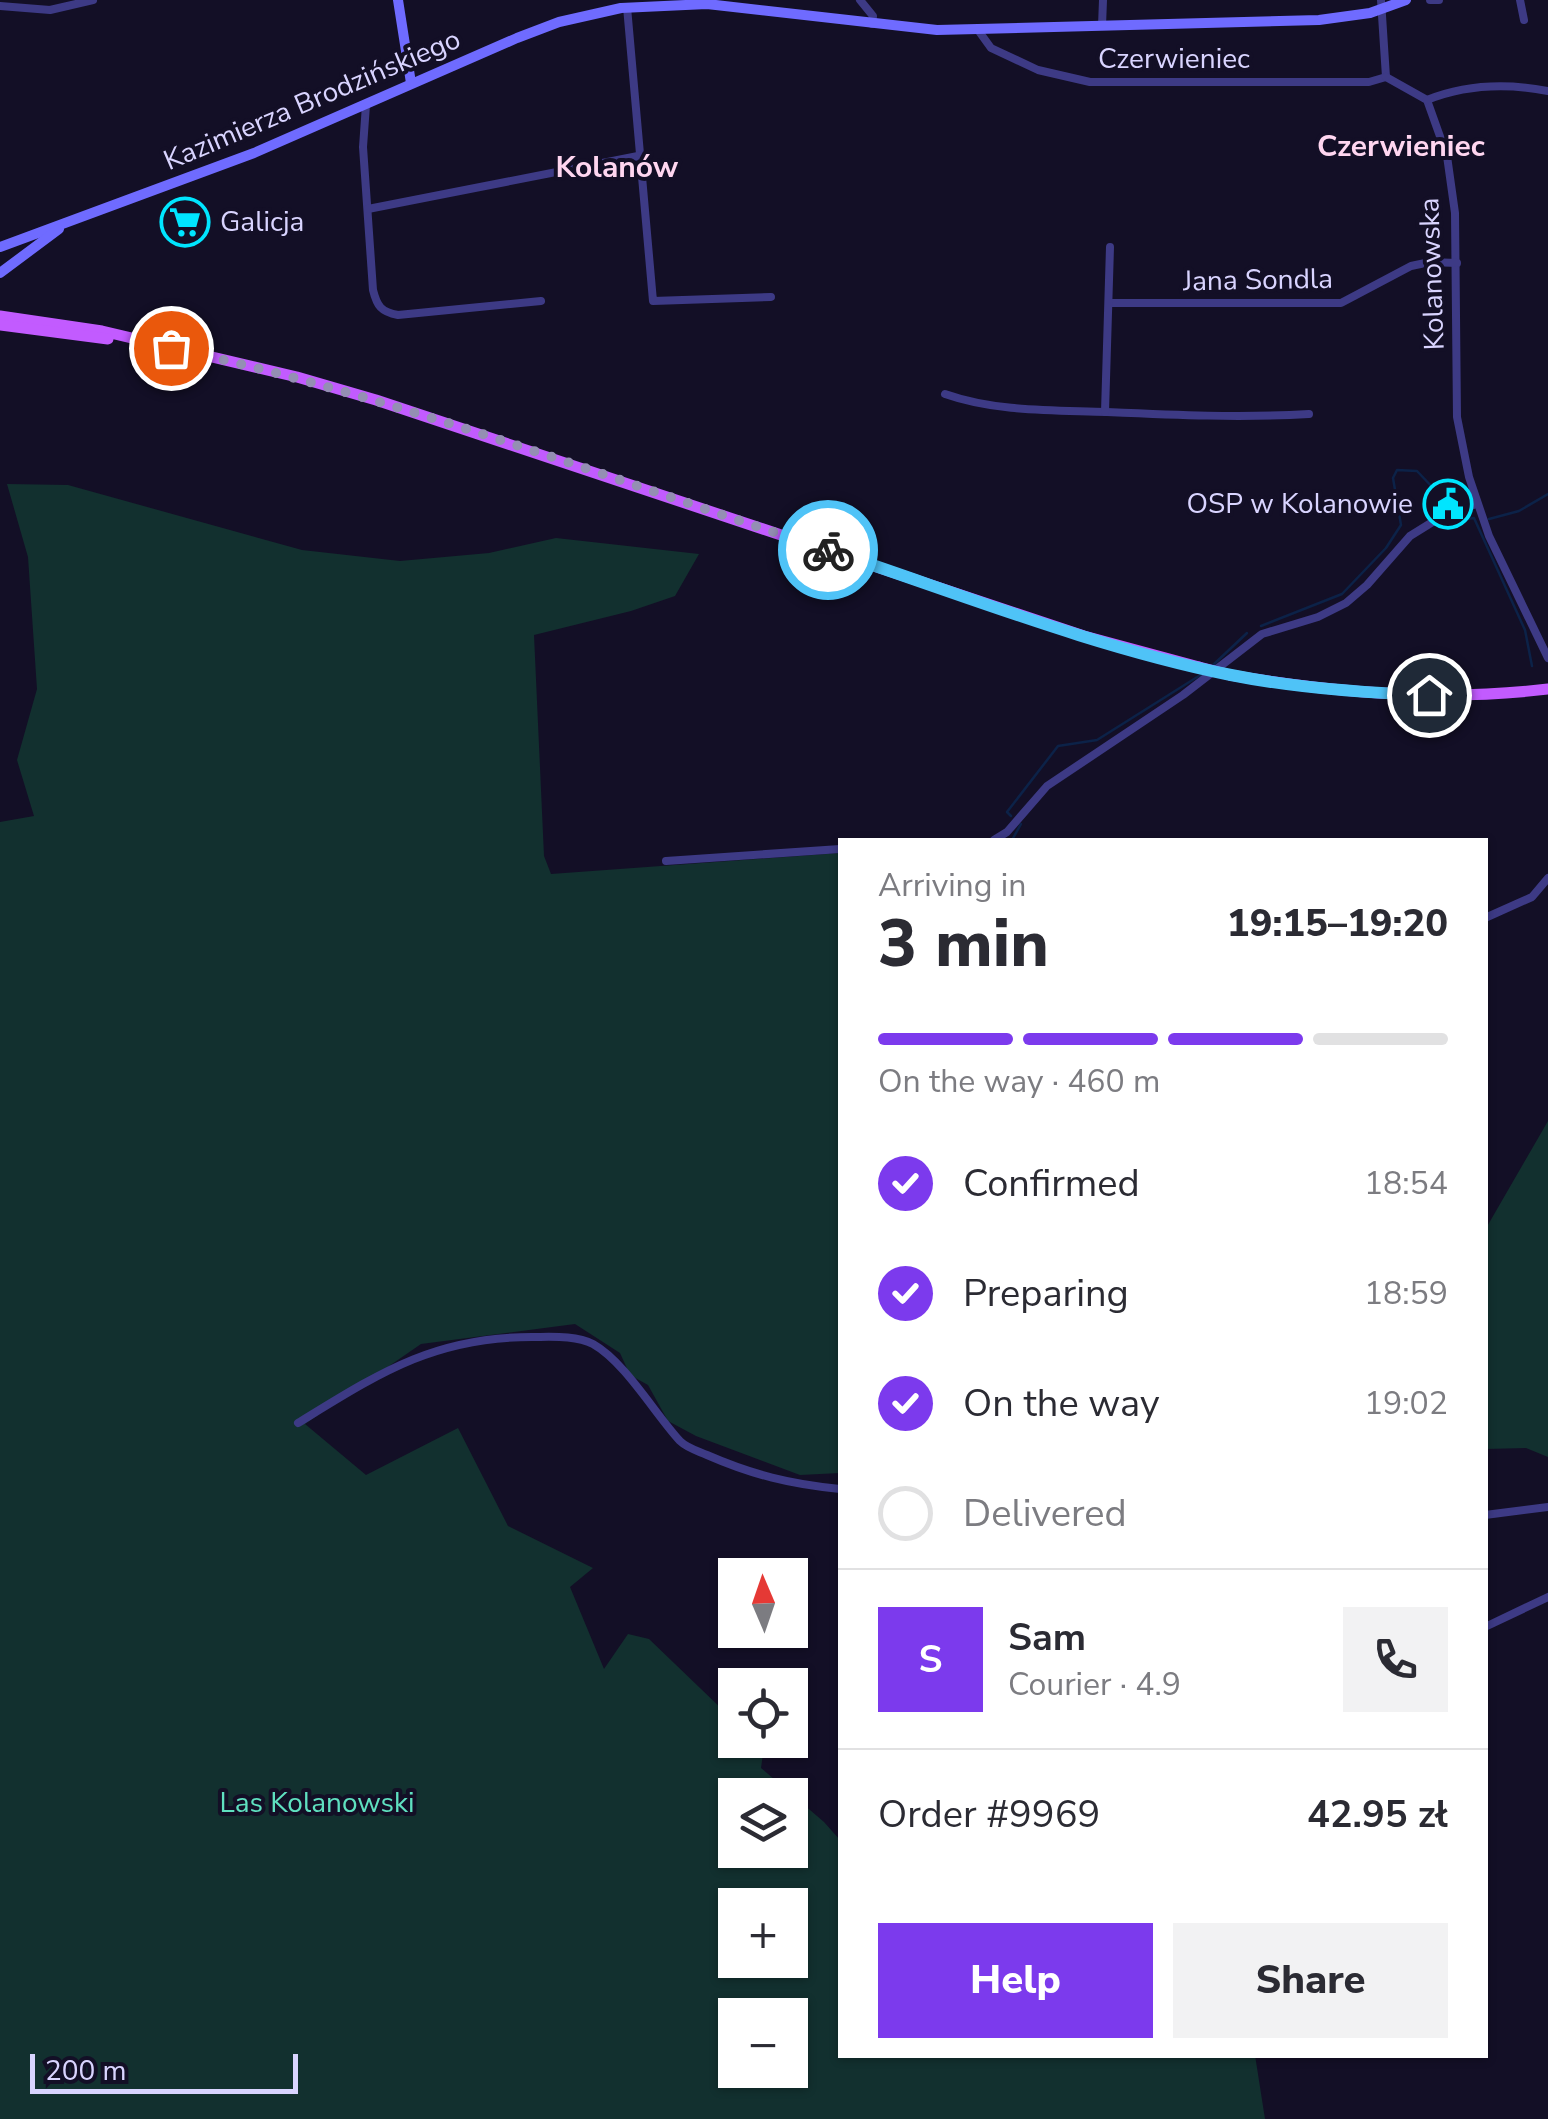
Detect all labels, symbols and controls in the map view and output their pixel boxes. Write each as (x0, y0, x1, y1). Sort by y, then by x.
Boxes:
street label: Kazimierza Brodzińskiego (158, 20, 466, 180)
street label: Czerwieniec (1098, 40, 1250, 78)
district label: Czerwieniec (1317, 126, 1485, 167)
district label: Kolanów (556, 147, 679, 188)
supermarket icon: Galicja (159, 196, 211, 248)
street label: Kolanowska (1410, 197, 1454, 351)
place label: Galicja (220, 203, 304, 241)
street label: Jana Sondla (1182, 260, 1333, 300)
pin (129, 306, 214, 391)
icon: bag (144, 321, 199, 376)
public building icon: OSP w Kolanowie (1422, 478, 1474, 530)
place label: OSP w Kolanowie (1187, 485, 1413, 523)
courier (778, 500, 878, 600)
icon: bike (801, 523, 856, 578)
pin (1387, 653, 1472, 738)
icon: home (1402, 668, 1457, 723)
text: Arriving in (878, 864, 1026, 907)
text: 19:15–19:20 (1227, 898, 1448, 949)
text: 3 min (878, 900, 1049, 989)
text: On the way · 460 m (878, 1060, 1160, 1103)
icon: check (878, 1156, 933, 1211)
text: Confirmed (963, 1158, 1140, 1209)
text: 18:54 (1364, 1162, 1448, 1205)
icon: check (878, 1266, 933, 1321)
text: Preparing (963, 1268, 1129, 1319)
text: 18:59 (1364, 1272, 1448, 1315)
icon: check (878, 1376, 933, 1431)
text: On the way (963, 1378, 1159, 1429)
text: 19:02 (1364, 1382, 1448, 1425)
text: Delivered (963, 1488, 1127, 1539)
north arrow (718, 1558, 808, 1648)
map controls (718, 1558, 808, 2088)
button: phone (1343, 1607, 1448, 1712)
text: Sam (1008, 1612, 1086, 1663)
text: S (919, 1634, 942, 1685)
text: Courier · 4.9 (1008, 1663, 1181, 1706)
button: locate (718, 1668, 808, 1758)
button: layers (718, 1778, 808, 1868)
park label: Las Kolanowski (219, 1784, 415, 1822)
text: Order #9969 (878, 1789, 1100, 1840)
text: 42.95 zł (1307, 1789, 1448, 1840)
button: + (718, 1888, 808, 1978)
button: Help (878, 1923, 1153, 2038)
button: Share (1173, 1923, 1448, 2038)
button: − (718, 1998, 808, 2088)
scale bar (30, 2049, 298, 2094)
text: 200 m (45, 2052, 127, 2090)

